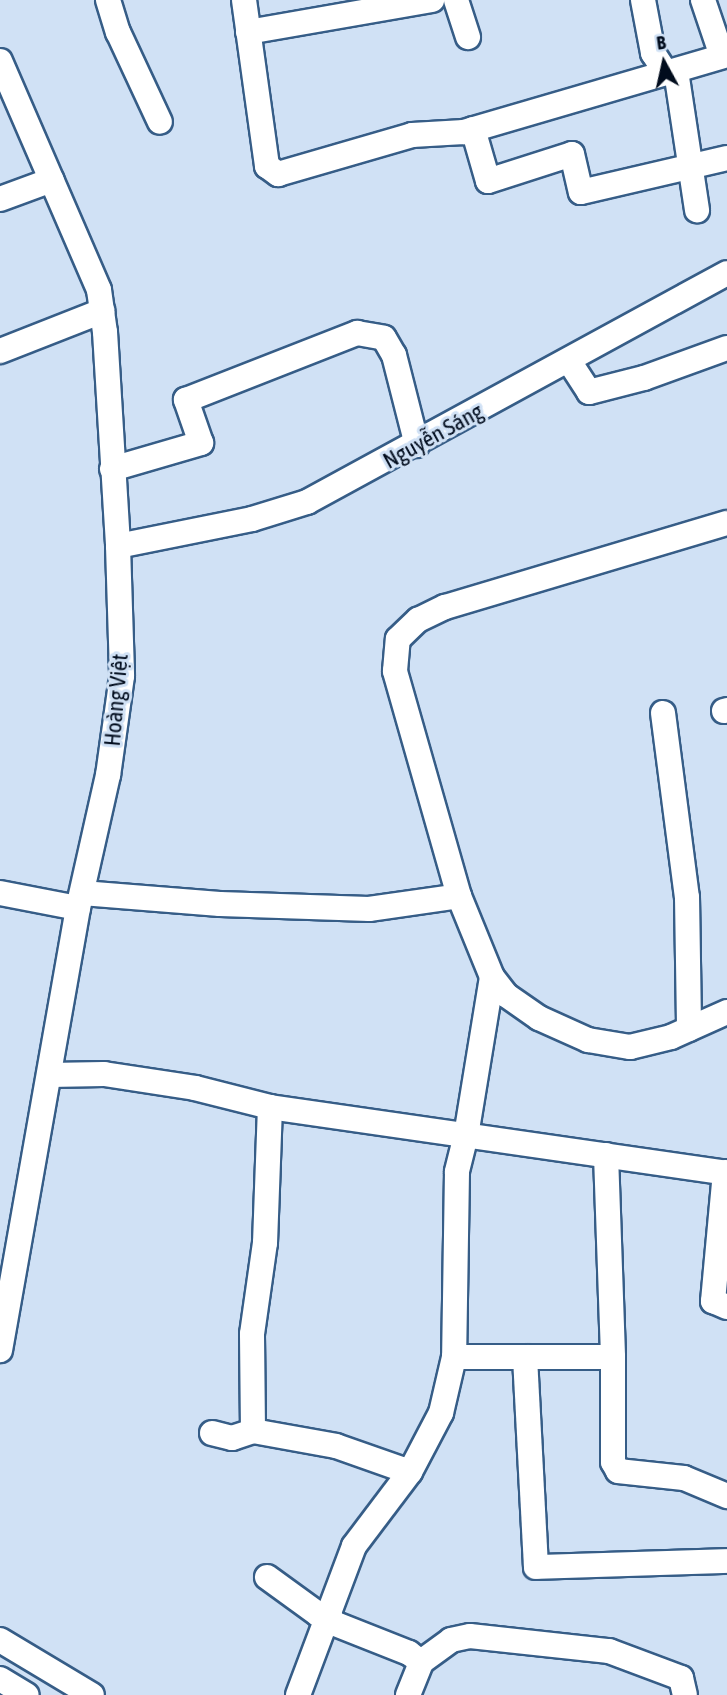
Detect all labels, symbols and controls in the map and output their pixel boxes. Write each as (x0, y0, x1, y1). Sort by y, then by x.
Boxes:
north arrow (629, 28, 699, 98)
text: B (655, 31, 667, 54)
street label: Nguyễn Sáng (378, 397, 488, 475)
street label: Hoàng Việt (98, 653, 134, 747)

